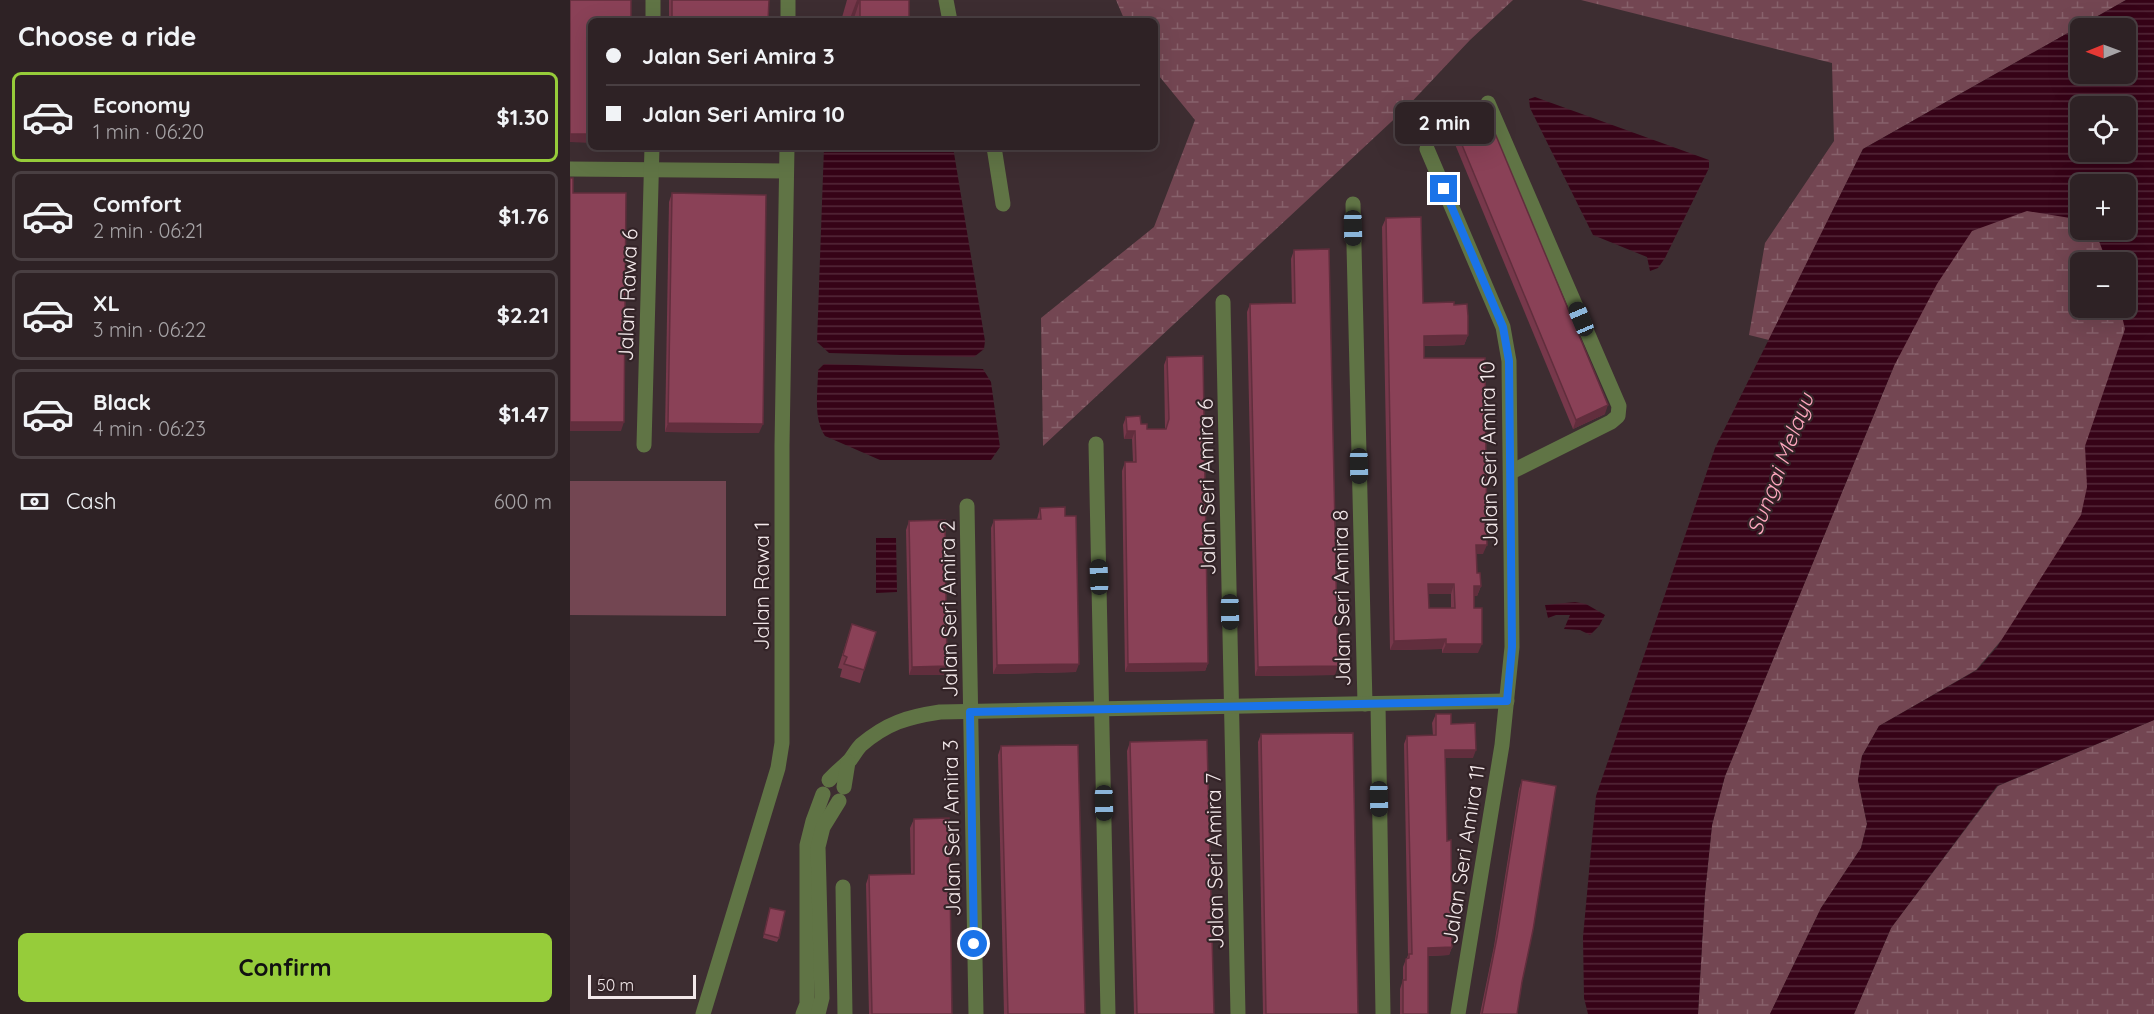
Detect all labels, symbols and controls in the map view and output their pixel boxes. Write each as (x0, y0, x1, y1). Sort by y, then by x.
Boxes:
north arrow (2070, 18, 2136, 84)
map controls (2070, 18, 2136, 318)
text: Choose a ride (18, 19, 196, 53)
text: Jalan Seri Amira 3 (642, 42, 835, 70)
icon: car (21, 90, 75, 144)
text: Economy (93, 91, 191, 119)
button: locate (2070, 96, 2136, 162)
text: Jalan Seri Amira 10 (642, 100, 845, 128)
callout: 2 min (1394, 102, 1494, 144)
text: $1.30 (497, 103, 549, 131)
text: 2 min (1418, 110, 1471, 135)
text: 1 min · 06:20 (93, 119, 204, 144)
button: + (2070, 174, 2136, 240)
route end (1430, 175, 1457, 202)
icon: car (21, 189, 75, 243)
text: Comfort (93, 190, 182, 218)
text: $1.76 (498, 202, 549, 230)
car (1344, 210, 1362, 246)
text: 2 min · 06:21 (93, 218, 203, 243)
street label: Jalan Rawa 6 (612, 228, 642, 362)
button: − (2070, 252, 2136, 318)
icon: car (21, 288, 75, 342)
text: XL (93, 289, 120, 317)
car (1566, 299, 1596, 339)
text: $2.21 (497, 301, 549, 329)
text: 3 min · 06:22 (93, 317, 206, 342)
street label: Jalan Seri Amira 10 (1473, 361, 1503, 547)
icon: car (21, 387, 75, 441)
text: Black (93, 388, 151, 416)
water label: Sungai Melayu (1740, 388, 1820, 539)
street label: Jalan Seri Amira 6 (1191, 398, 1221, 576)
text: $1.47 (498, 400, 549, 428)
text: 4 min · 06:23 (93, 416, 206, 441)
car (1350, 448, 1368, 484)
icon: cash (18, 485, 51, 518)
text: Cash (66, 487, 117, 515)
text: 600 m (494, 489, 552, 514)
street label: Jalan Seri Amira 8 (1326, 509, 1356, 687)
street label: Jalan Seri Amira 2 (933, 520, 963, 698)
street label: Jalan Rawa 1 (748, 521, 774, 651)
car (1089, 559, 1109, 595)
car (1221, 594, 1239, 630)
street label: Jalan Seri Amira 3 (936, 739, 966, 917)
street label: Jalan Seri Amira 11 (1436, 762, 1490, 946)
street label: Jalan Seri Amira 7 (1199, 772, 1229, 949)
car (1370, 781, 1388, 817)
car (1095, 785, 1113, 821)
route start (960, 930, 987, 957)
button: Confirm (18, 933, 552, 1002)
scale bar (588, 972, 696, 1000)
text: 50 m (597, 975, 634, 995)

